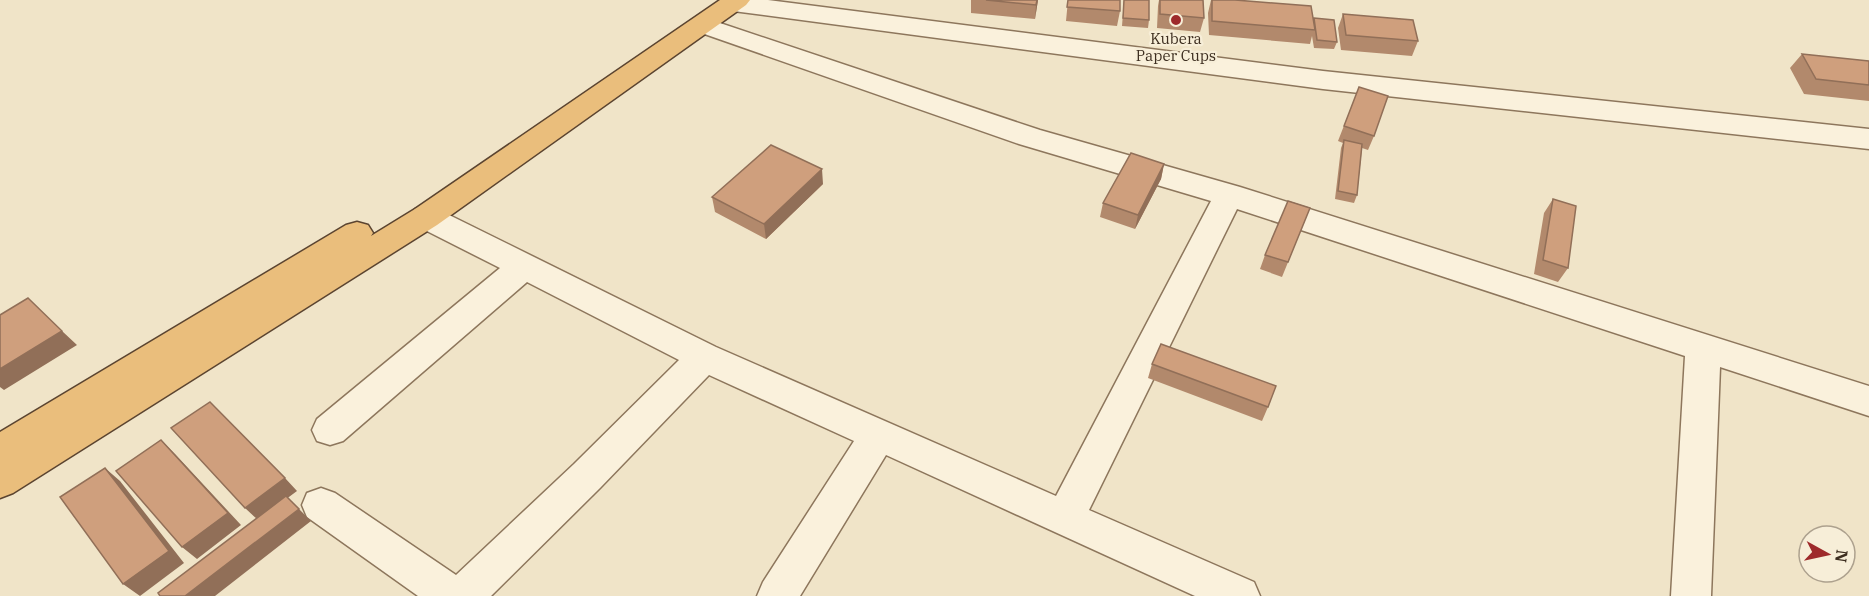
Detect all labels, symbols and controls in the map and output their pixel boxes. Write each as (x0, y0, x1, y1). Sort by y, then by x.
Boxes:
marker: Kubera Paper Cups (1169, 13, 1183, 27)
place label: Kubera Paper Cups (1136, 29, 1216, 65)
north arrow (1797, 524, 1857, 584)
text: N (1831, 548, 1853, 564)

